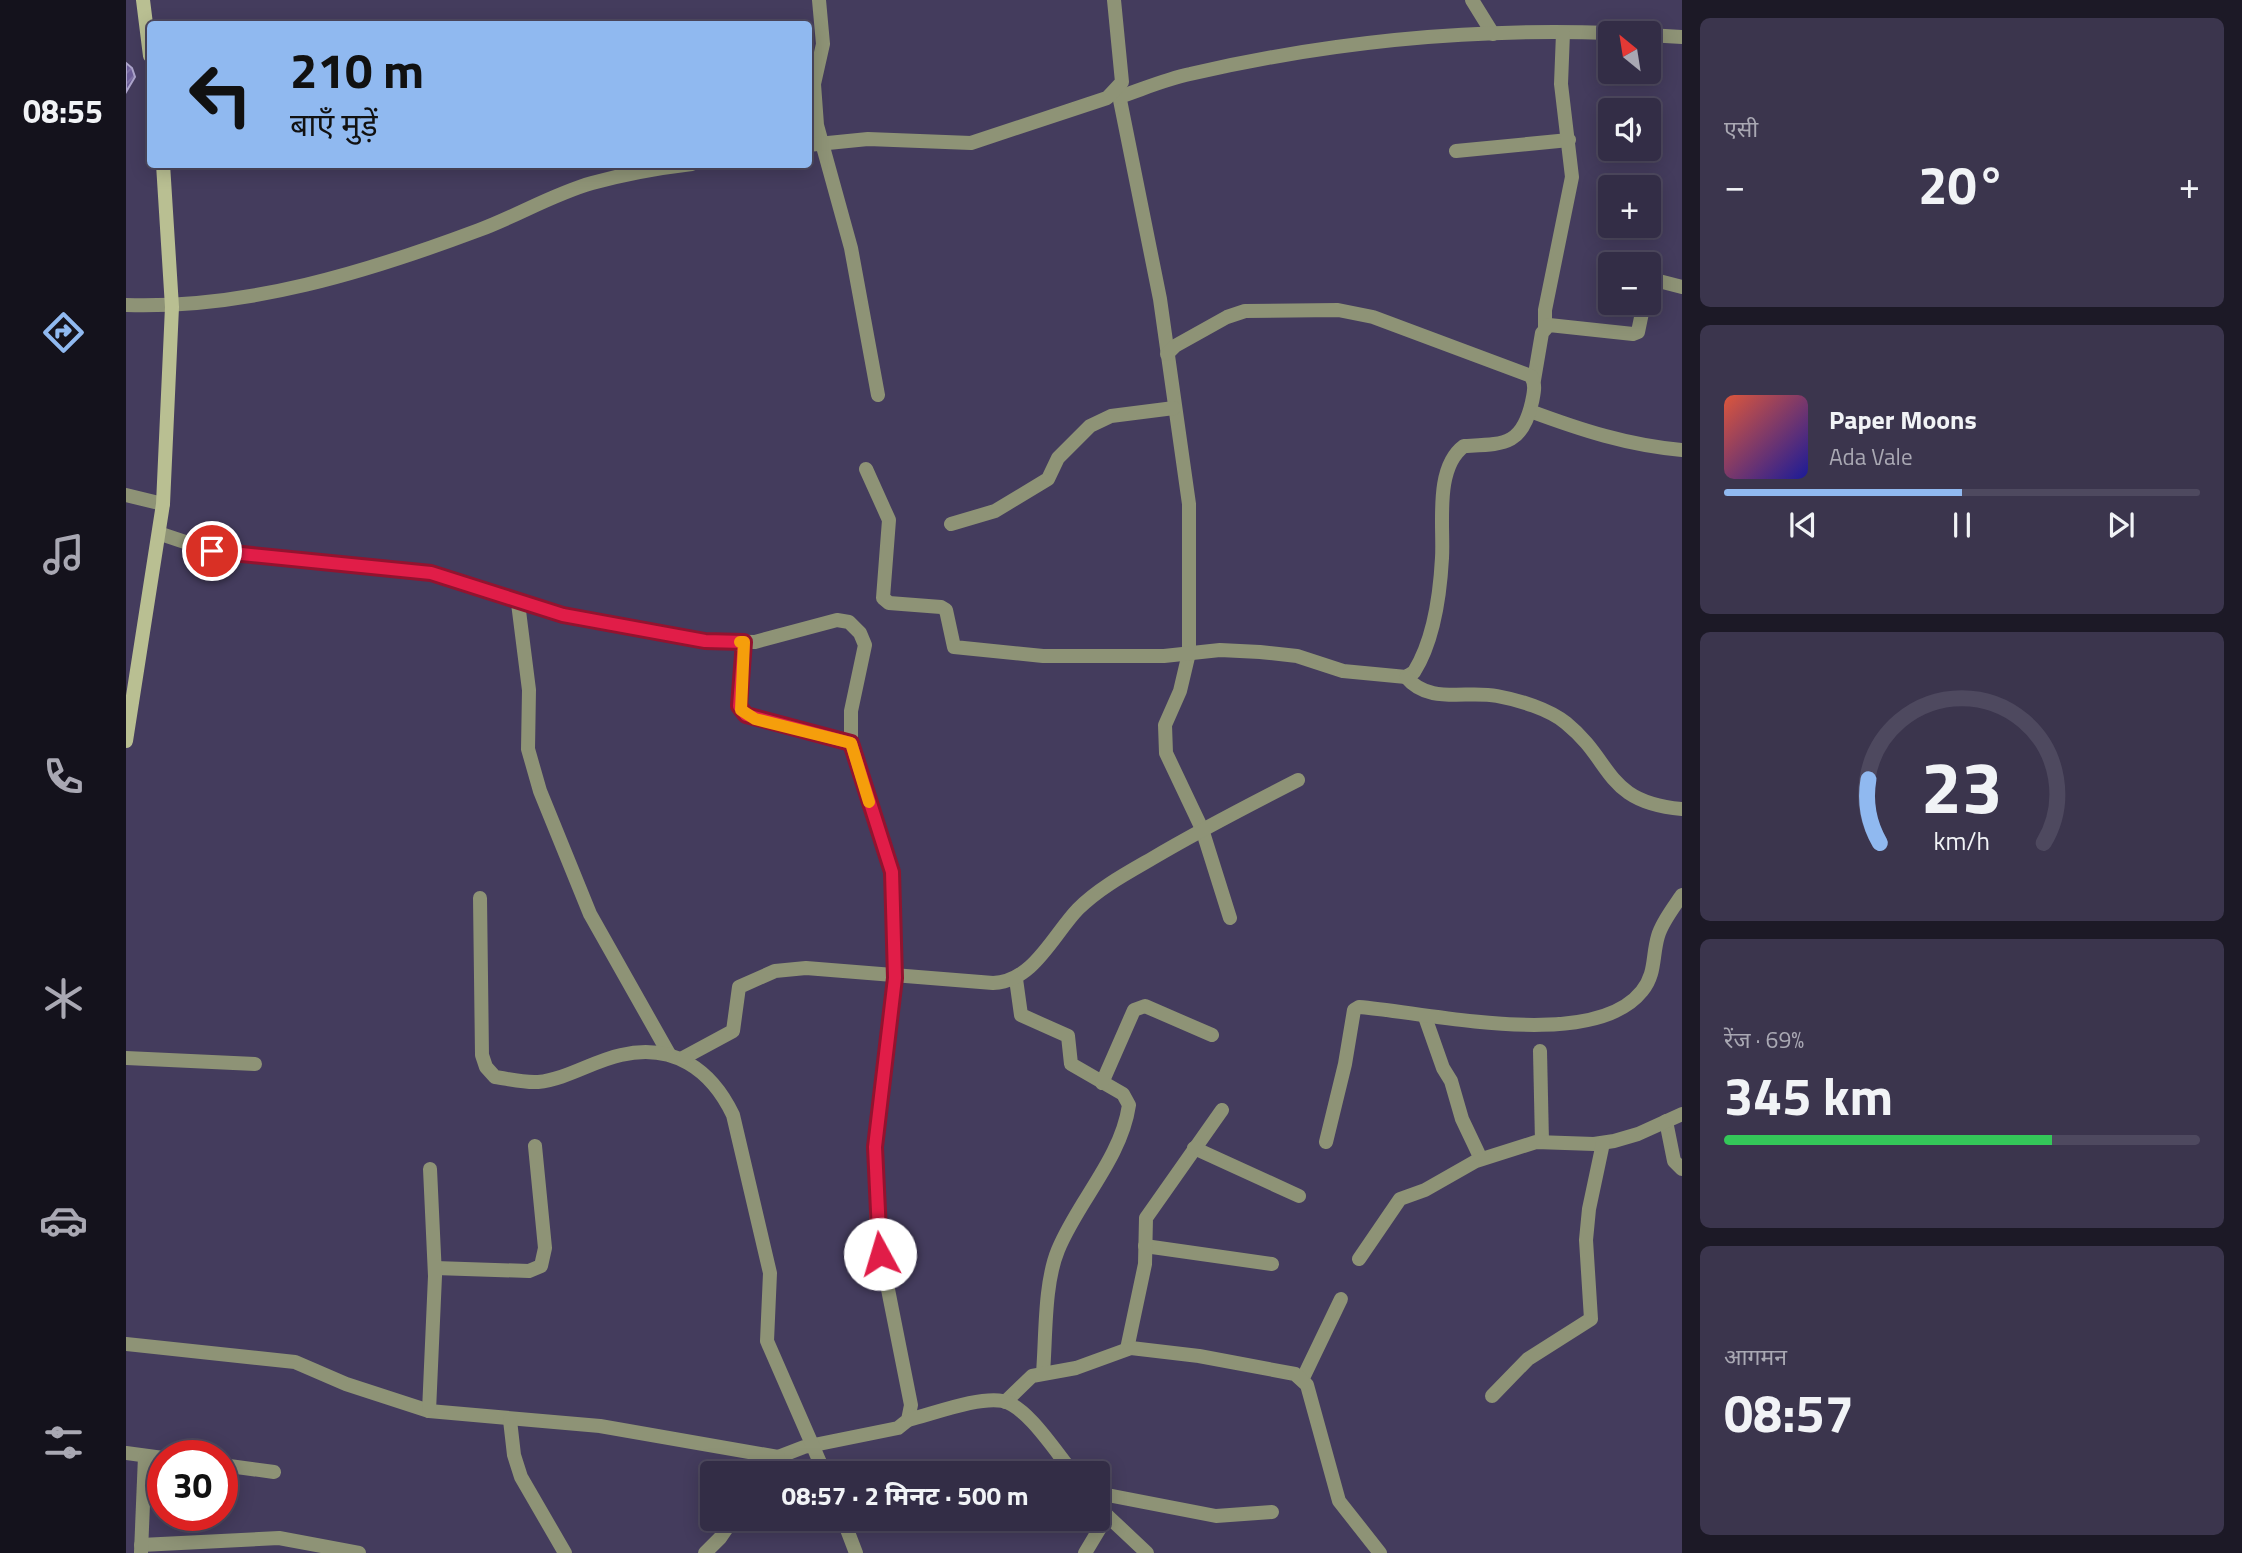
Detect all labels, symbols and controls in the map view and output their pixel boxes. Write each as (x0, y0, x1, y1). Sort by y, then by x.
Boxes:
north arrow (1598, 21, 1661, 84)
map controls (1598, 21, 1661, 315)
text: 210 m (290, 32, 424, 107)
icon: left (175, 49, 266, 140)
text: 08:55 (23, 87, 103, 135)
button: sound (1598, 98, 1661, 161)
text: बाएँ मुड़ें (290, 100, 378, 148)
text: एसी (1724, 111, 1758, 146)
text: 20° (1918, 145, 2006, 224)
text: − (1724, 156, 1745, 214)
text: + (2179, 156, 2200, 214)
button: + (1598, 175, 1661, 238)
button: − (1598, 252, 1661, 315)
icon: directions (39, 308, 88, 357)
text: Paper Moons (1829, 400, 1977, 439)
text: Ada Vale (1829, 439, 1913, 474)
icon: previous (1784, 506, 1822, 544)
icon: pause (1943, 506, 1981, 544)
icon: next (2102, 506, 2140, 544)
pin (182, 521, 242, 581)
icon: music (39, 530, 88, 579)
icon: arrive (193, 532, 231, 570)
text: 23 (1921, 731, 2003, 841)
icon: phone (39, 752, 88, 801)
text: km/h (1934, 821, 1990, 859)
icon: climate (39, 974, 88, 1023)
text: रेंज · 69% (1724, 1022, 1804, 1057)
text: 345 km (1724, 1056, 1893, 1135)
icon: car (39, 1196, 88, 1245)
position arrow (843, 1217, 917, 1291)
text: आगमन (1724, 1339, 1787, 1374)
text: 08:57 (1724, 1373, 1854, 1452)
icon: filters (39, 1418, 88, 1467)
speed limit sign: 30 (147, 1440, 238, 1531)
text: 08:57 · 2 मिनट · 500 m (781, 1476, 1029, 1515)

